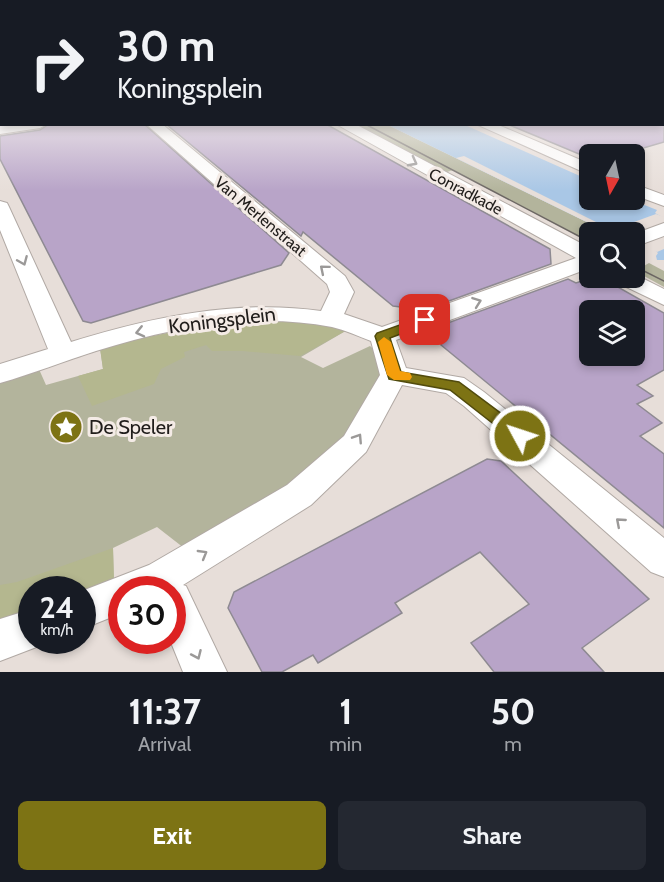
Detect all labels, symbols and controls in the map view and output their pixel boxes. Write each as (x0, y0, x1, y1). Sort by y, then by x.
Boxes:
text: 30 m (117, 20, 215, 72)
icon: right (18, 24, 96, 102)
text: Koningsplein (117, 72, 263, 105)
north arrow (579, 144, 645, 210)
map controls (579, 144, 645, 366)
one-way arrow (406, 155, 417, 166)
street label: Conradkade (426, 164, 506, 219)
street label: Van Merlenstraat (211, 173, 311, 261)
button: search (579, 222, 645, 288)
one-way arrow (16, 255, 28, 266)
one-way arrow (320, 265, 331, 276)
pin (399, 294, 450, 345)
one-way arrow (471, 296, 482, 309)
button: layers (579, 300, 645, 366)
street label: Koningsplein (167, 302, 277, 338)
icon: arrive (408, 303, 441, 336)
one-way arrow (135, 324, 145, 337)
position arrow (488, 404, 552, 468)
place icon: De Speler (48, 409, 84, 445)
place label: De Speler (89, 415, 173, 439)
one-way arrow (350, 434, 362, 444)
one-way arrow (616, 518, 627, 529)
one-way arrow (197, 550, 207, 561)
speed limit sign: 30 (108, 576, 186, 654)
text: 24 (40, 589, 74, 626)
text: km/h (41, 621, 73, 639)
one-way arrow (190, 648, 202, 659)
text: 11:37 (128, 689, 201, 733)
text: 1 (339, 689, 352, 733)
text: 50 (491, 689, 536, 733)
text: Arrival (138, 732, 191, 756)
text: min (329, 732, 362, 756)
text: m (504, 732, 522, 756)
button: Exit (18, 801, 326, 870)
button: Share (338, 801, 646, 870)

